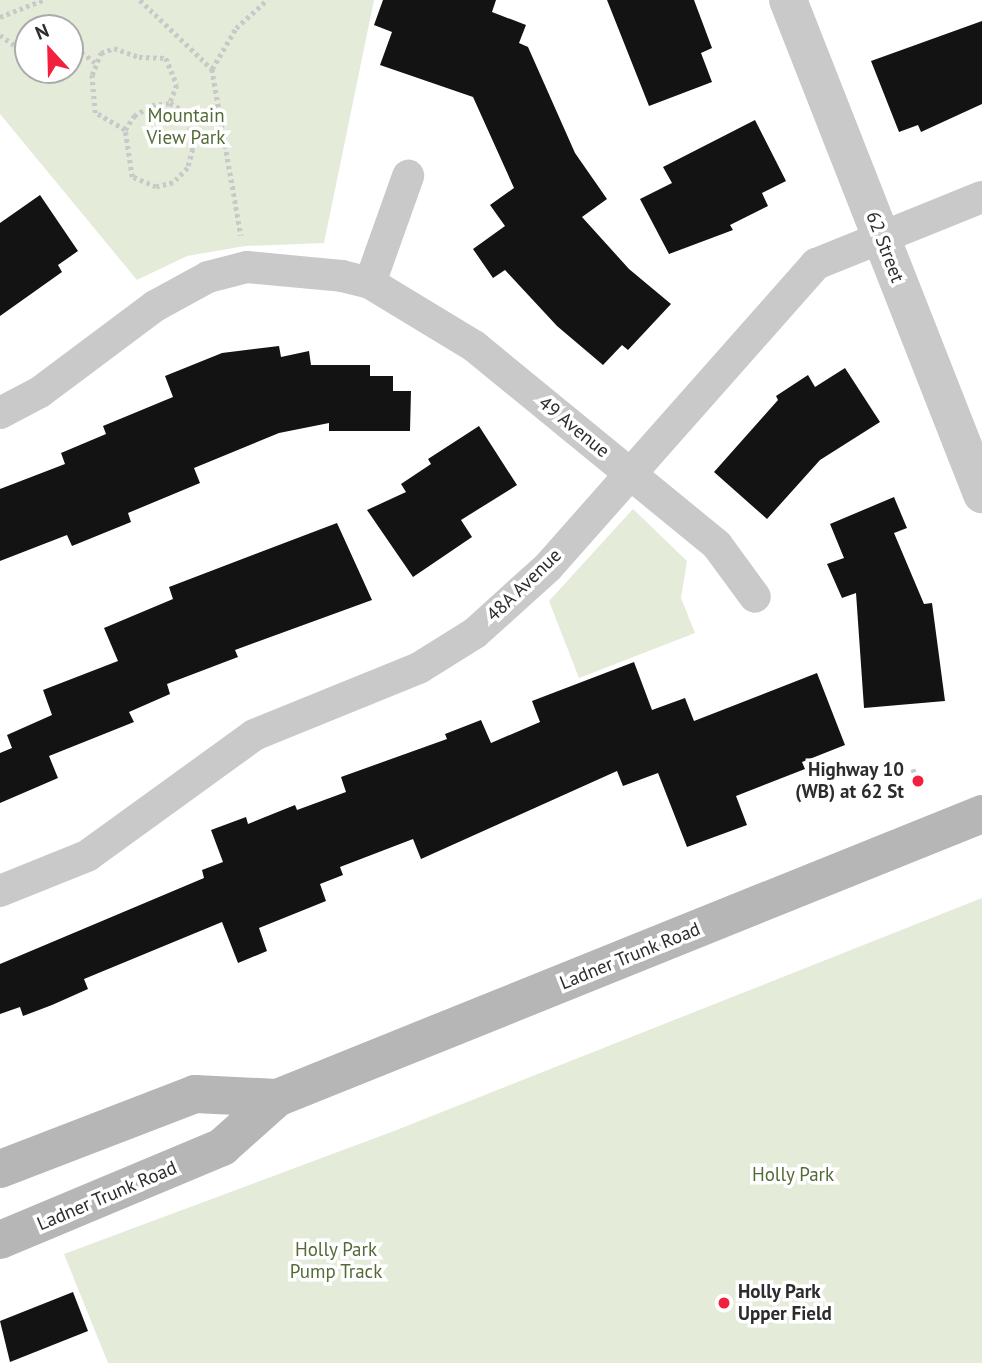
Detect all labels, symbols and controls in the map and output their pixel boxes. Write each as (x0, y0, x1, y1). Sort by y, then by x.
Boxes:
north arrow (14, 14, 84, 84)
text: N (32, 18, 52, 45)
park label: Mountain View Park (146, 105, 226, 149)
street label: 62 Street (861, 208, 909, 286)
street label: 49 Avenue (534, 391, 614, 463)
street label: 48A Avenue (481, 543, 567, 627)
place label: Highway 10 (WB) at 62 St (795, 759, 904, 803)
marker: Highway 10 (WB) at 62 St (910, 773, 926, 789)
street label: Ladner Trunk Road (556, 917, 704, 995)
street label: Ladner Trunk Road (33, 1156, 181, 1236)
park label: Holly Park (752, 1164, 834, 1186)
park label: Holly Park Pump Track (289, 1239, 383, 1283)
place label: Holly Park Upper Field (738, 1281, 832, 1325)
marker: Holly Park Upper Field (716, 1295, 732, 1311)

